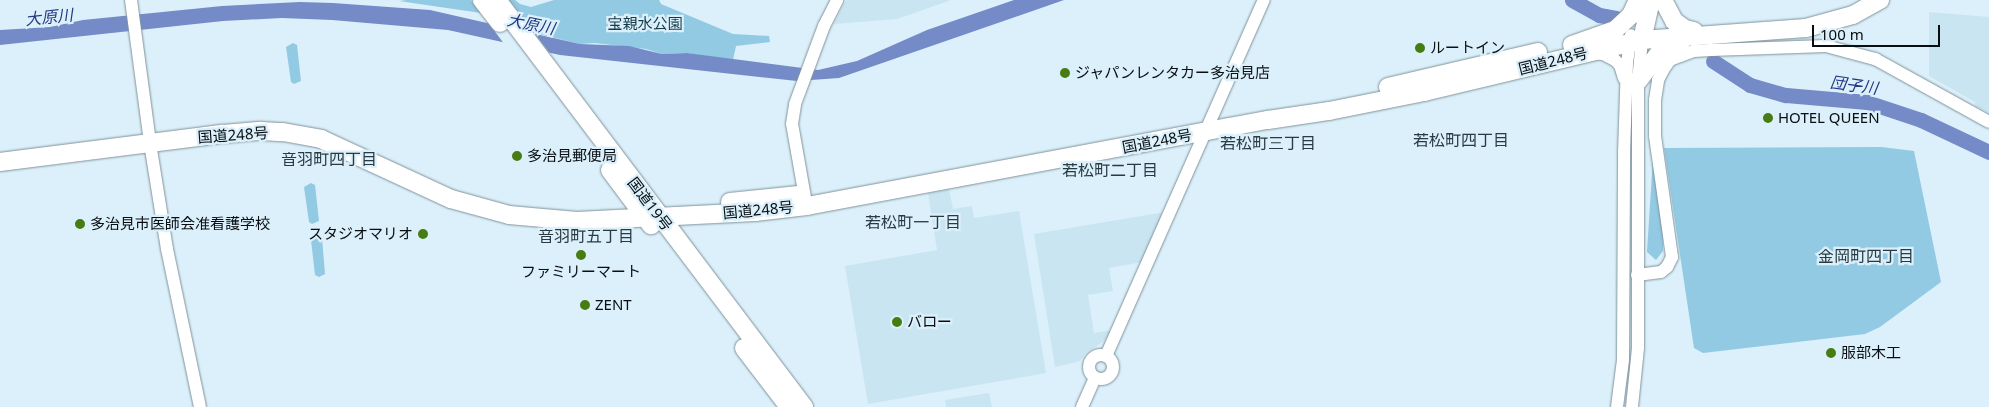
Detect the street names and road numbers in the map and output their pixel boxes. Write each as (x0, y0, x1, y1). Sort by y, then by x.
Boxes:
street label: 国道248号 (1517, 44, 1589, 78)
street label: 国道248号 (197, 124, 269, 146)
street label: 国道248号 (1121, 125, 1193, 157)
street label: 国道19号 (624, 174, 676, 234)
street label: 国道248号 (722, 198, 794, 222)

